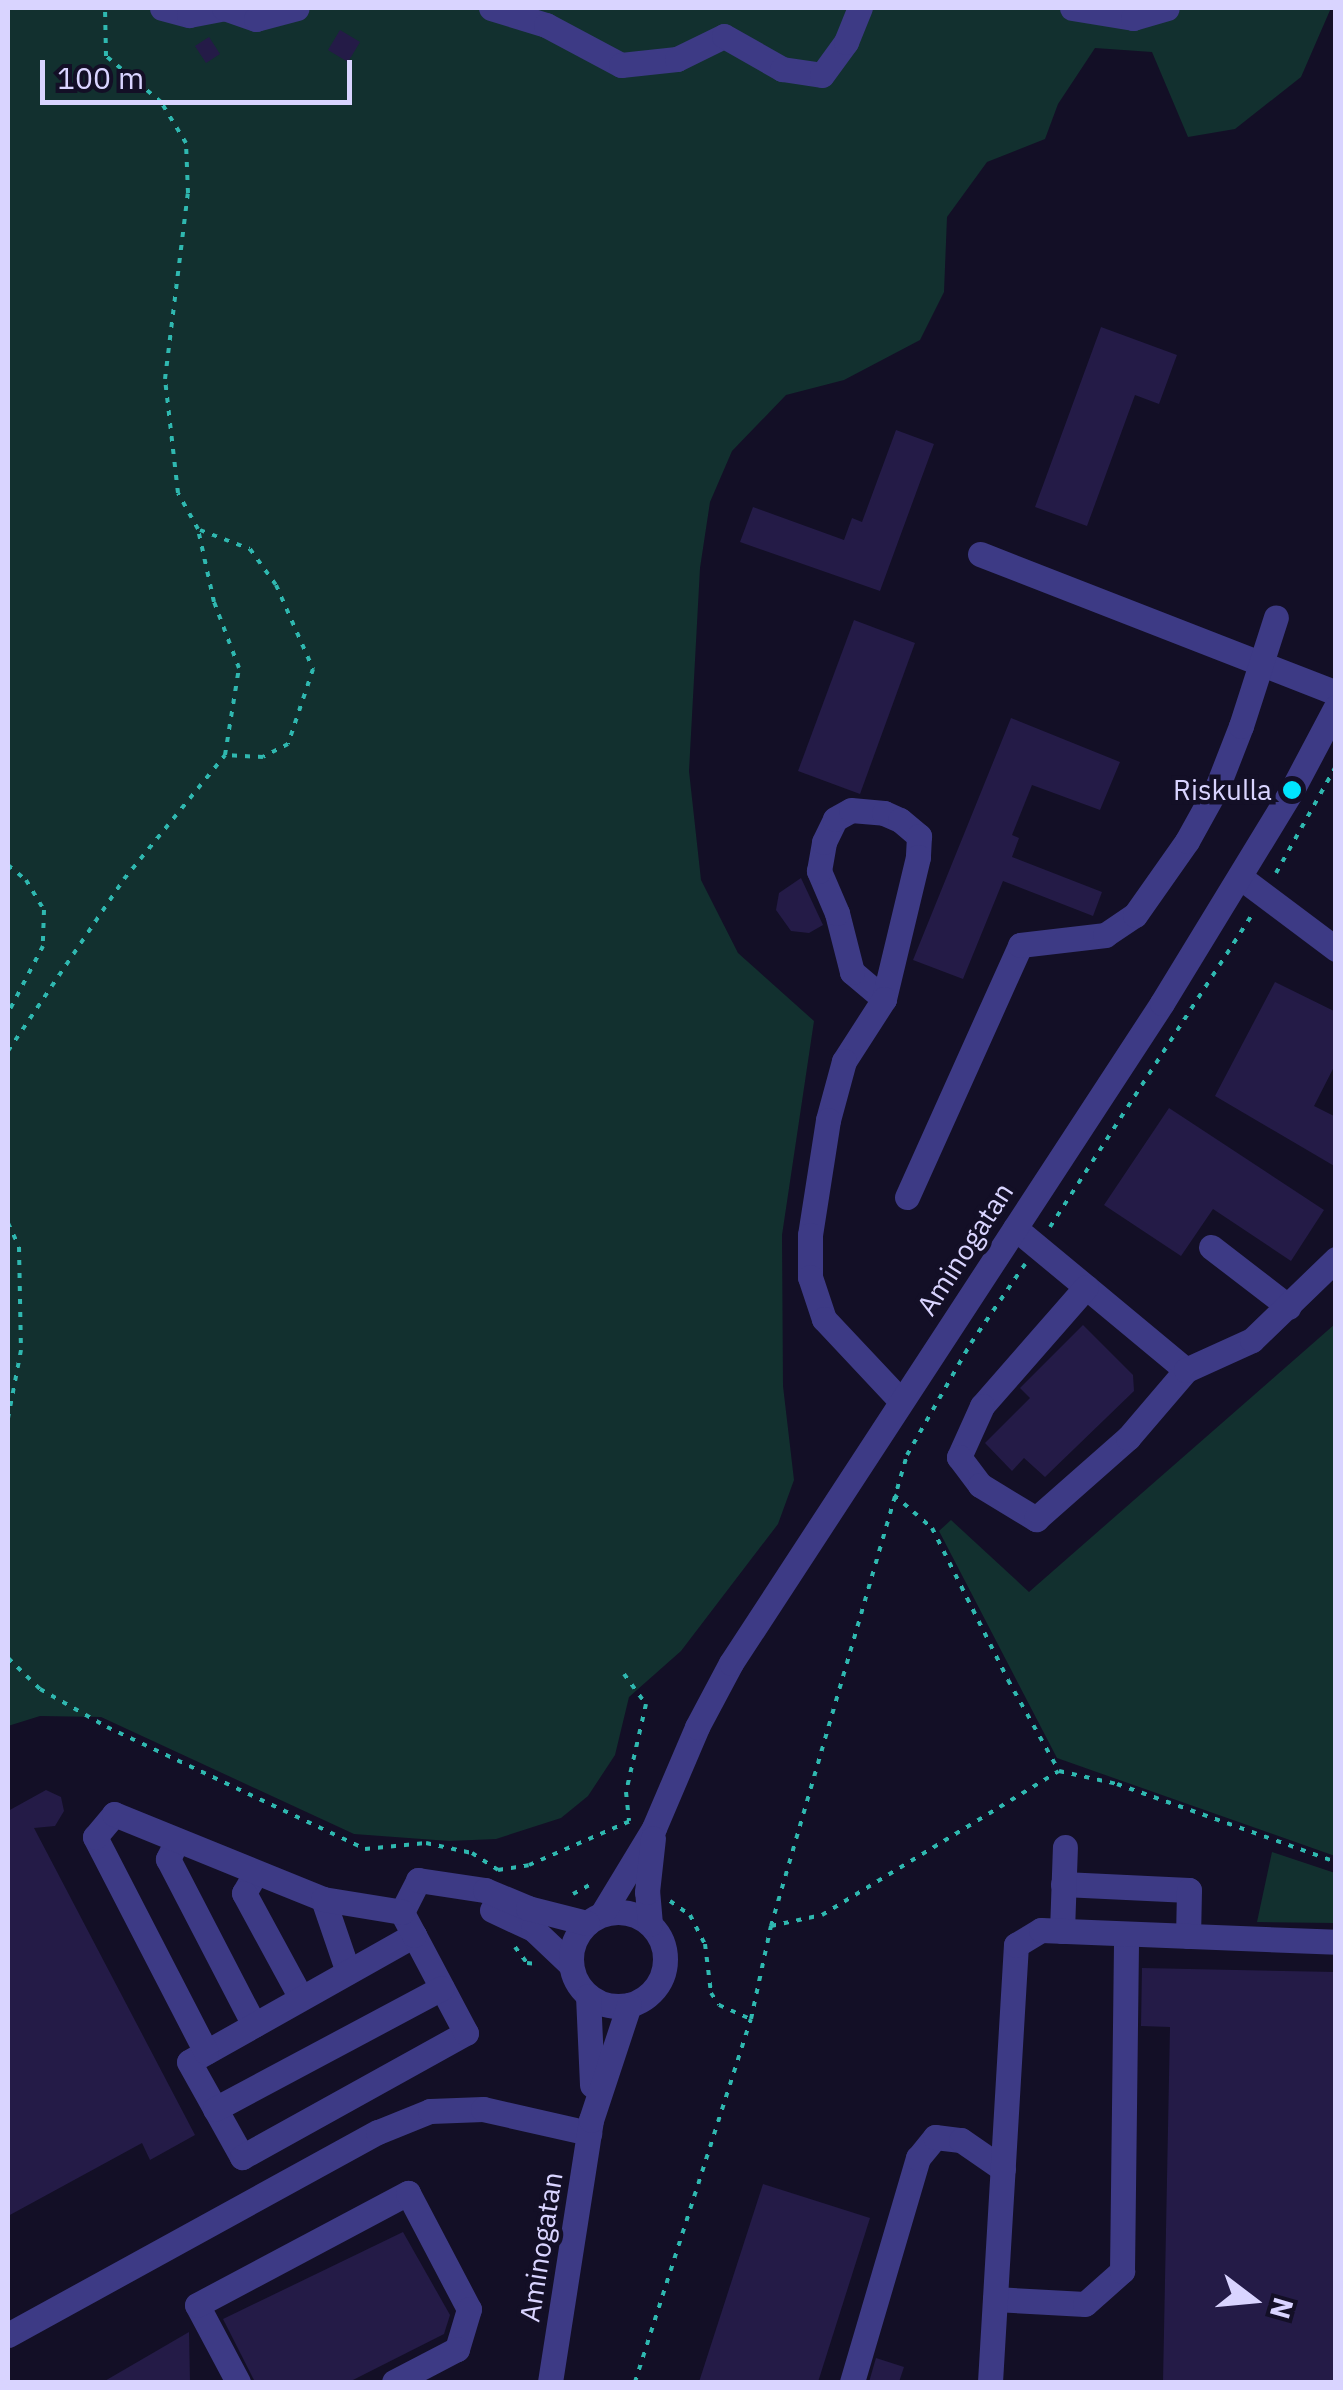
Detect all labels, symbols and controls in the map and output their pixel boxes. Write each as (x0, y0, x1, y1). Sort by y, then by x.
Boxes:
scale bar (45, 40, 358, 102)
text: 100 m (57, 58, 144, 97)
place label: Riskulla (1173, 773, 1272, 807)
marker: Riskulla (1281, 779, 1303, 801)
street label: Aminogatan (910, 1176, 1020, 1322)
street label: Aminogatan (513, 2170, 569, 2324)
north arrow (1203, 2250, 1303, 2350)
text: N (1262, 2294, 1303, 2323)

